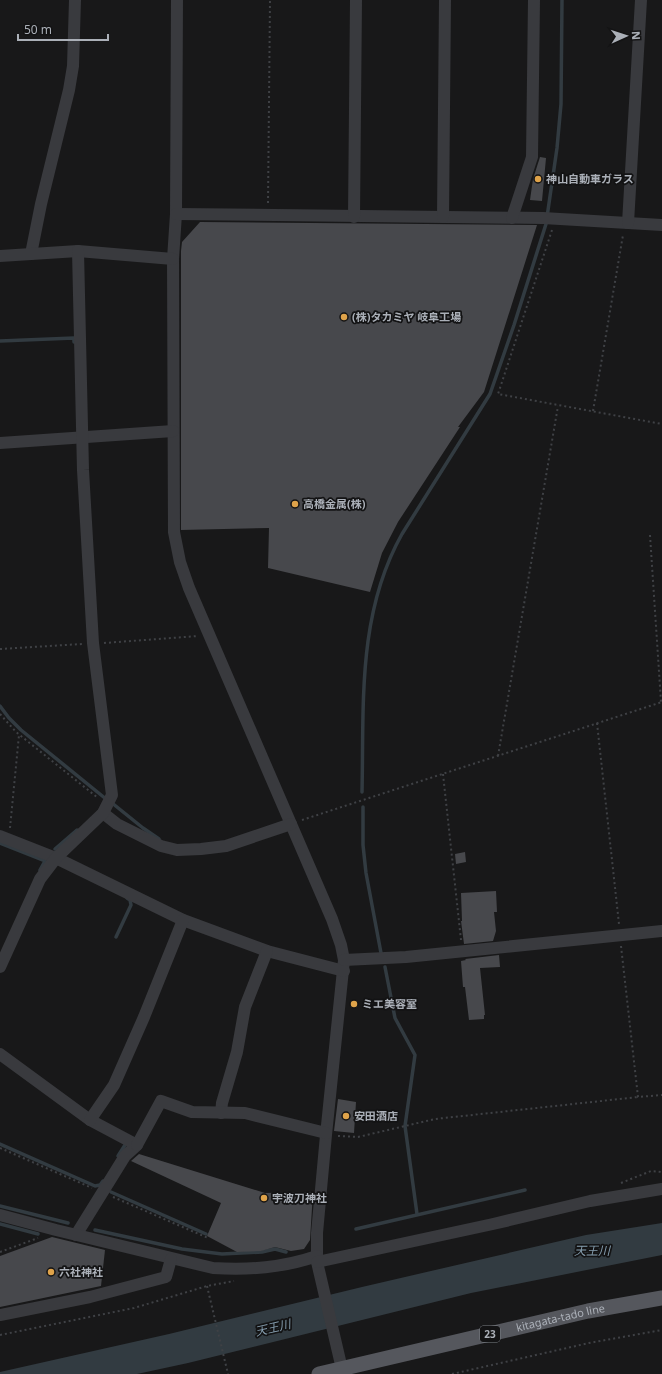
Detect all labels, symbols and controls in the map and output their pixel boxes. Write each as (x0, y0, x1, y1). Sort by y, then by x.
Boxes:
scale bar (18, 16, 108, 42)
north arrow (606, 16, 646, 56)
text: 50 m (24, 21, 52, 38)
text: N (629, 31, 644, 40)
place label: 神山自動車ガラス (546, 171, 634, 186)
marker: 神山自動車ガラス (533, 174, 543, 184)
place label: (株)タカミヤ 岐阜工場 (352, 309, 461, 324)
marker: (株)タカミヤ 岐阜工場 (339, 312, 349, 322)
place label: 高橋金属(株) (303, 496, 366, 511)
marker: 高橋金属(株) (290, 499, 300, 509)
place label: ミエ美容室 (362, 996, 417, 1011)
marker: ミエ美容室 (349, 999, 359, 1009)
place label: 安田酒店 (354, 1108, 398, 1123)
marker: 安田酒店 (341, 1111, 351, 1121)
place label: 宇波刀神社 (272, 1190, 327, 1205)
marker: 宇波刀神社 (259, 1193, 269, 1203)
water label: 天王川 (574, 1242, 612, 1259)
place label: 六社神社 (59, 1264, 103, 1279)
marker: 六社神社 (46, 1267, 56, 1277)
street label: kitagata-tado line (514, 1300, 606, 1335)
water label: 天王川 (253, 1315, 294, 1340)
road number: 23 (480, 1326, 500, 1342)

